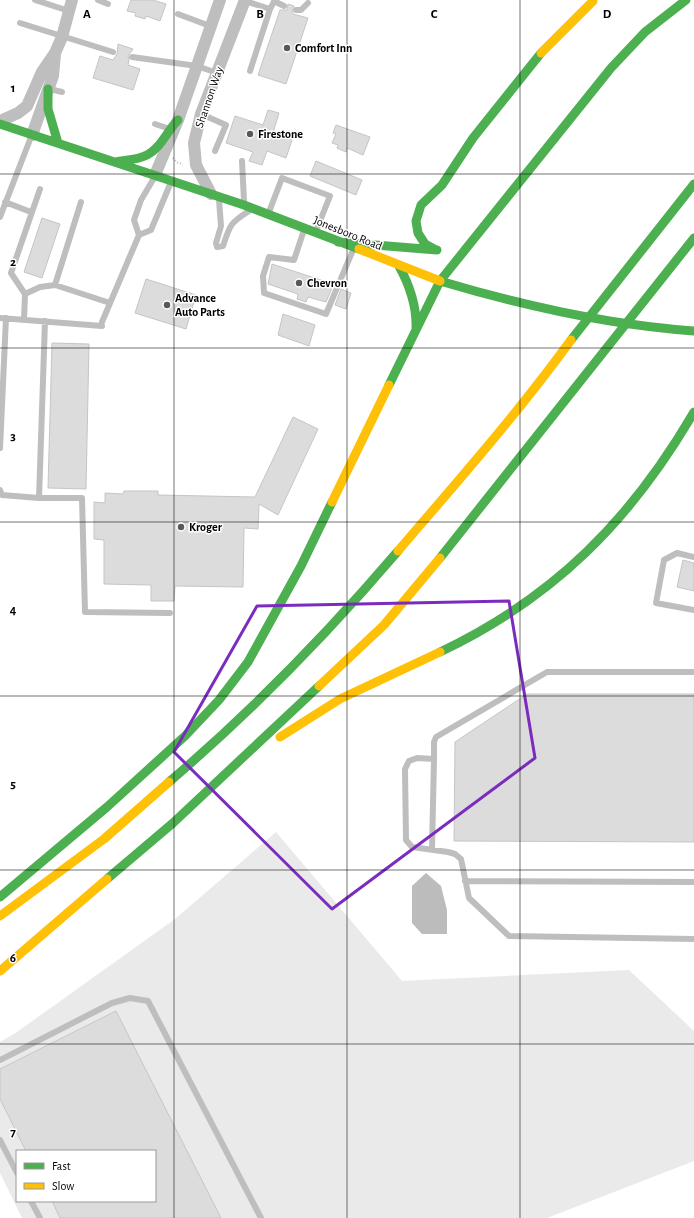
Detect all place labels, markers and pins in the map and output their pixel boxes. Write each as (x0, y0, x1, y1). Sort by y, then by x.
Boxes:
place label: Comfort Inn (295, 42, 352, 54)
marker: Comfort Inn (282, 43, 292, 53)
place label: Firestone (258, 128, 303, 140)
marker: Firestone (245, 129, 255, 139)
place label: Chevron (307, 277, 347, 289)
marker: Chevron (294, 278, 304, 288)
place label: Advance Auto Parts (175, 292, 225, 318)
marker: Advance Auto Parts (162, 300, 172, 310)
place label: Kroger (189, 521, 223, 533)
marker: Kroger (176, 522, 186, 532)

